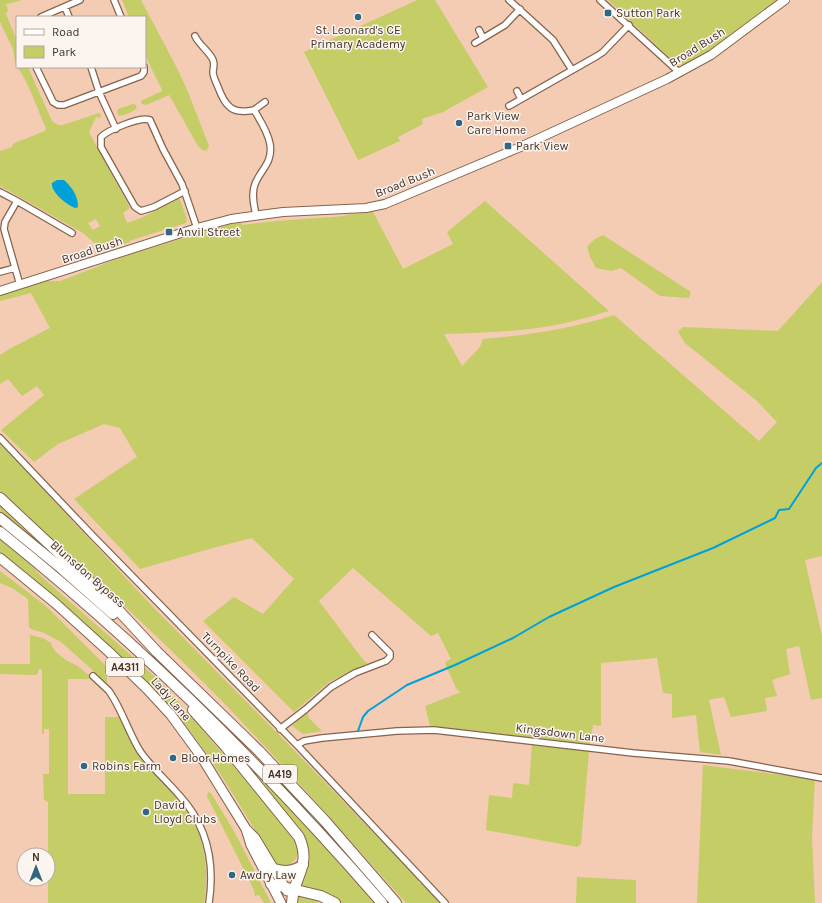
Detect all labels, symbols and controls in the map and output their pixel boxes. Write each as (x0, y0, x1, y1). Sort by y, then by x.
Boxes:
place label: Sutton Park (616, 6, 681, 20)
marker: Sutton Park (603, 8, 613, 18)
marker: St. Leonard's CE Primary Academy (353, 12, 363, 22)
legend (16, 16, 146, 68)
place label: St. Leonard's CE Primary Academy (311, 23, 406, 51)
street label: Broad Bush (666, 24, 728, 70)
text: Road (52, 25, 80, 39)
text: Park (52, 45, 77, 59)
place label: Park View Care Home (467, 109, 526, 137)
marker: Park View Care Home (454, 118, 464, 128)
place label: Park View (516, 139, 569, 153)
marker: Park View (503, 141, 513, 151)
street label: Broad Bush (373, 164, 437, 200)
place label: Anvil Street (177, 225, 240, 239)
marker: Anvil Street (164, 227, 174, 237)
street label: Broad Bush (60, 234, 124, 266)
street label: Blunsdon Bypass (48, 538, 128, 610)
street label: Turnpike Road (199, 629, 263, 695)
road number: A4311 (106, 658, 144, 676)
street label: Lady Lane (148, 674, 194, 724)
street label: Kingsdown Lane (515, 721, 605, 745)
place label: Bloor Homes (181, 751, 250, 765)
marker: Bloor Homes (168, 753, 178, 763)
place label: Robins Farm (92, 759, 161, 773)
marker: Robins Farm (79, 761, 89, 771)
road number: A419 (263, 765, 297, 783)
place label: David Lloyd Clubs (154, 798, 216, 826)
marker: David Lloyd Clubs (141, 807, 151, 817)
north arrow (16, 847, 56, 887)
text: N (32, 851, 40, 864)
place label: Awdry Law (240, 868, 296, 882)
marker: Awdry Law (227, 870, 237, 880)

